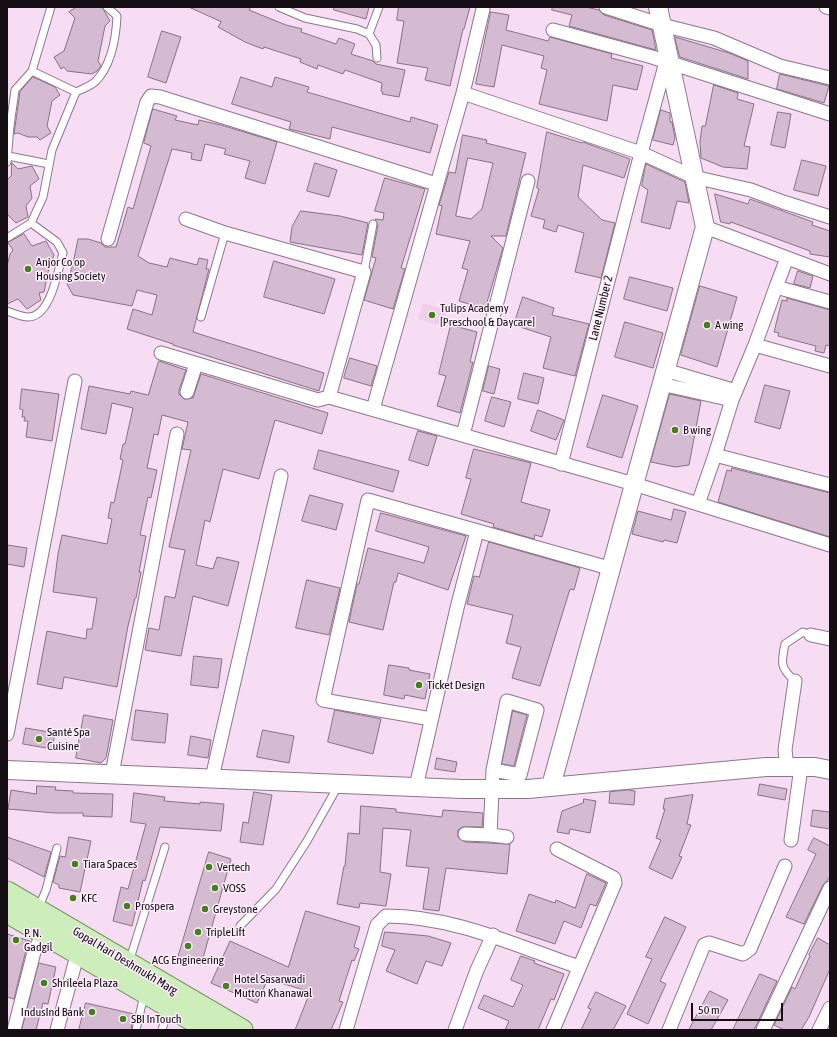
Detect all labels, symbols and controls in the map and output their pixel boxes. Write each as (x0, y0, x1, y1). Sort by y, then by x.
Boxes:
place label: Anjor Co op Housing Society (36, 255, 106, 283)
marker: Anjor Co op Housing Society (23, 264, 33, 274)
street label: Lane Number 2 (586, 274, 616, 342)
place label: Tulips Academy [Preschool & Daycare] (440, 301, 535, 329)
marker: Tulips Academy [Preschool & Daycare] (427, 310, 437, 320)
place label: A wing (715, 318, 743, 332)
marker: A wing (702, 320, 712, 330)
place label: B wing (683, 423, 711, 437)
marker: B wing (670, 425, 680, 435)
place label: Ticket Design (427, 678, 485, 692)
marker: Ticket Design (414, 680, 424, 690)
place label: Santé Spa Cuisine (47, 725, 90, 753)
marker: Santé Spa Cuisine (34, 734, 44, 744)
place label: Tiara Spaces (83, 857, 137, 871)
marker: Tiara Spaces (70, 859, 80, 869)
place label: Vertech (217, 860, 250, 874)
marker: Vertech (204, 862, 214, 872)
place label: VOSS (223, 881, 246, 895)
marker: VOSS (210, 883, 220, 893)
place label: KFC (81, 891, 97, 905)
marker: KFC (68, 893, 78, 903)
place label: Prospera (135, 899, 174, 913)
marker: Prospera (122, 901, 132, 911)
place label: Greystone (213, 902, 258, 916)
marker: Greystone (200, 904, 210, 914)
street label: Gopal Hari Deshmukh Marg (70, 924, 180, 998)
place label: TripleLift (206, 925, 245, 939)
place label: P. N. Gadgil (24, 926, 53, 954)
marker: TripleLift (193, 927, 203, 937)
marker: P. N. Gadgil (11, 935, 21, 945)
marker: ACG Engineering (183, 941, 193, 951)
place label: ACG Engineering (152, 953, 224, 967)
place label: Hotel Sasarwadi Mutton Khanawal (234, 972, 312, 1000)
place label: Shrileela Plaza (52, 976, 118, 990)
marker: Shrileela Plaza (39, 978, 49, 988)
marker: Hotel Sasarwadi Mutton Khanawal (221, 981, 231, 991)
scale bar (693, 995, 785, 1021)
text: 50 m (698, 1003, 720, 1017)
place label: IndusInd Bank (21, 1005, 84, 1019)
marker: IndusInd Bank (87, 1007, 97, 1017)
place label: SBI InTouch (131, 1012, 182, 1026)
marker: SBI InTouch (118, 1014, 128, 1024)

